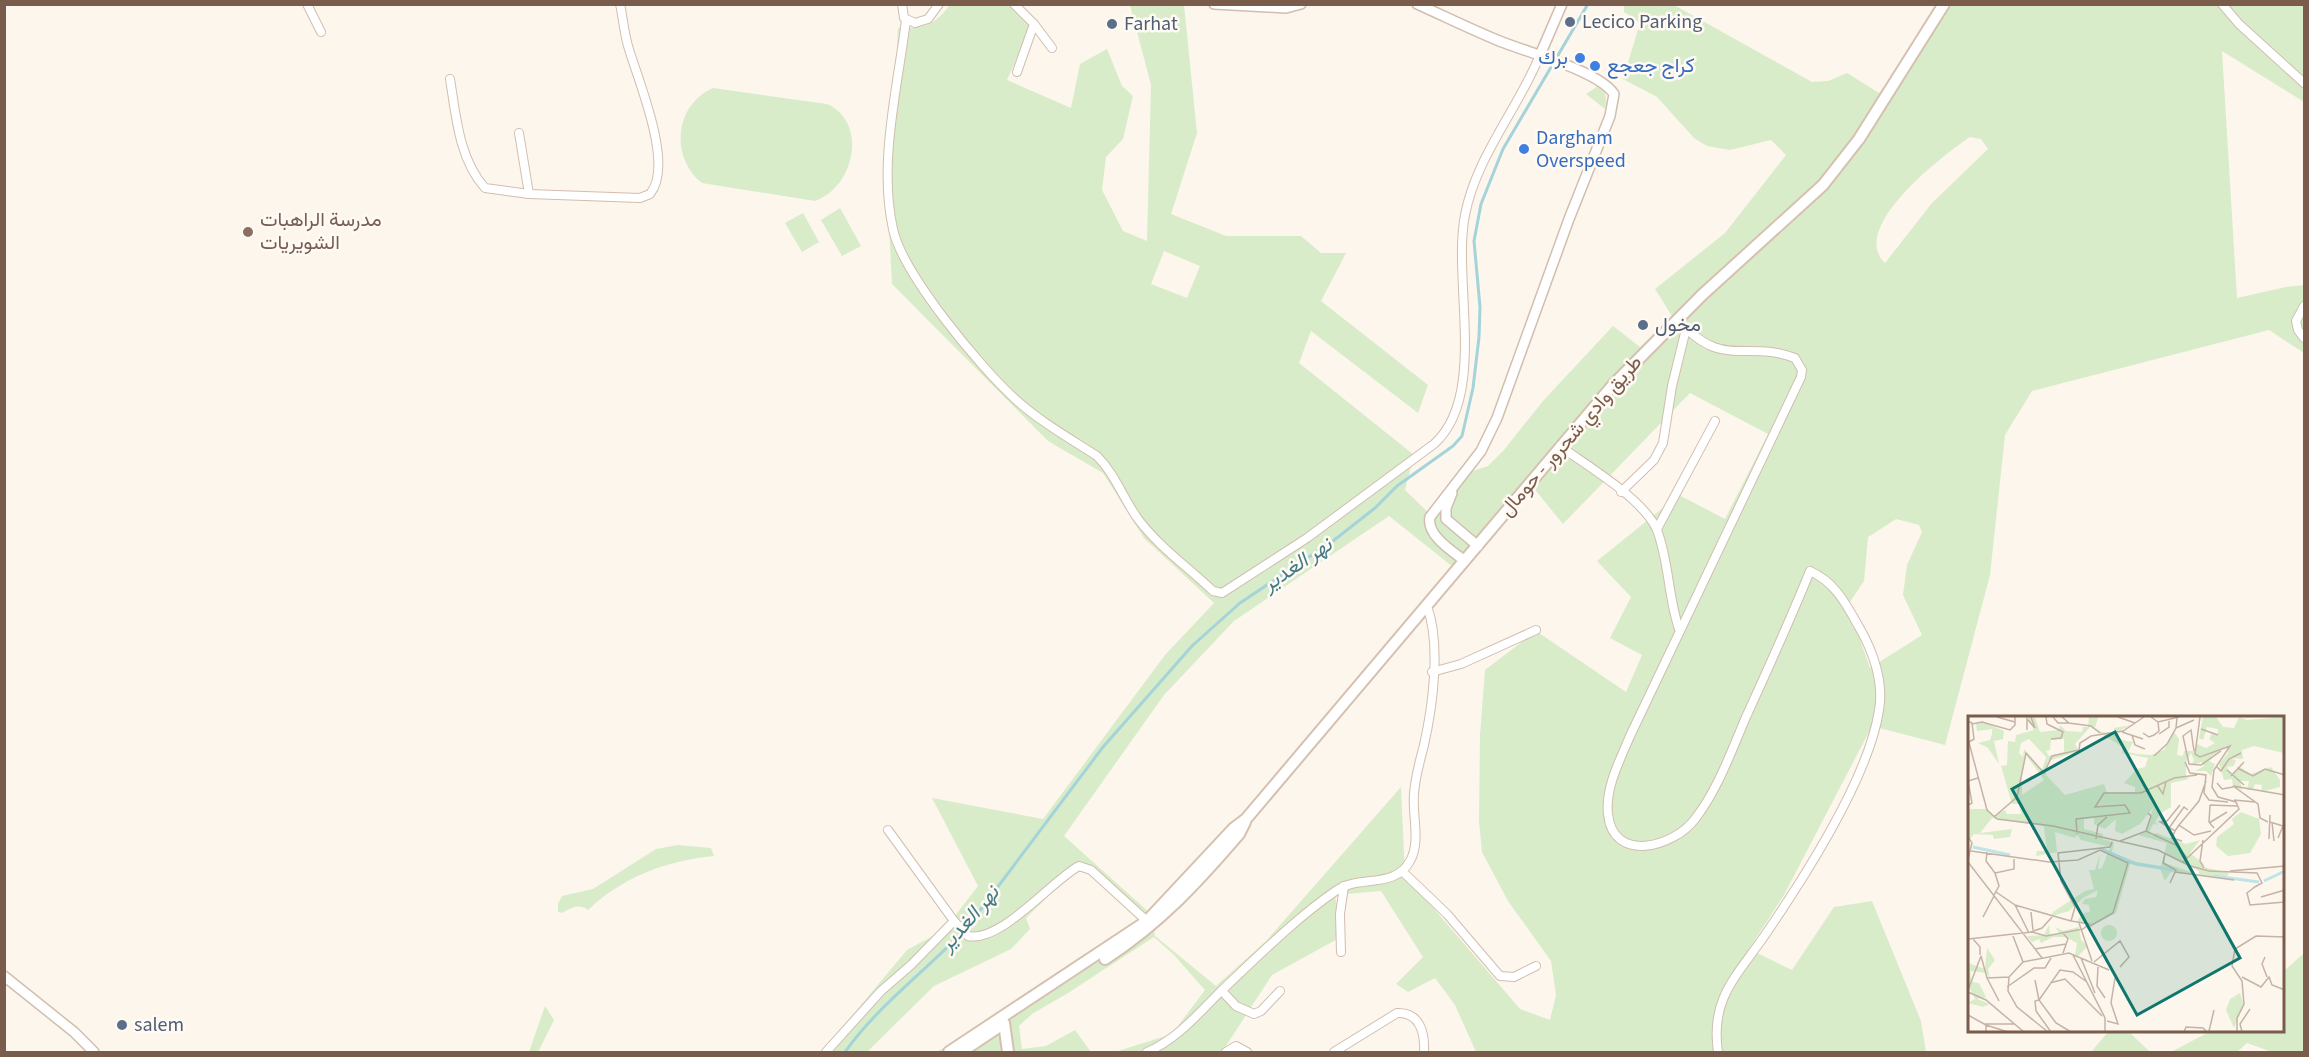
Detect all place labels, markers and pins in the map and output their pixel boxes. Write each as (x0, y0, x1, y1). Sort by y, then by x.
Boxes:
place label: Lecico Parking (1582, 8, 1702, 36)
place label: Farhat (1124, 10, 1178, 38)
marker: Lecico Parking (1563, 15, 1577, 29)
marker: Farhat (1105, 17, 1119, 31)
place label: برك (1538, 44, 1568, 72)
marker: برك (1573, 51, 1587, 65)
place label: كراج جعجع (1607, 52, 1695, 80)
marker: كراج جعجع (1588, 59, 1602, 73)
place label: Dargham Overspeed (1536, 124, 1626, 175)
marker: Dargham Overspeed (1517, 142, 1531, 156)
place label: مدرسة الراهبات الشويريات (260, 206, 382, 257)
marker: مدرسة الراهبات الشويريات (241, 225, 255, 239)
place label: مخول (1655, 311, 1701, 339)
marker: مخول (1636, 318, 1650, 332)
place label: salem (134, 1011, 184, 1039)
marker: salem (115, 1018, 129, 1032)

